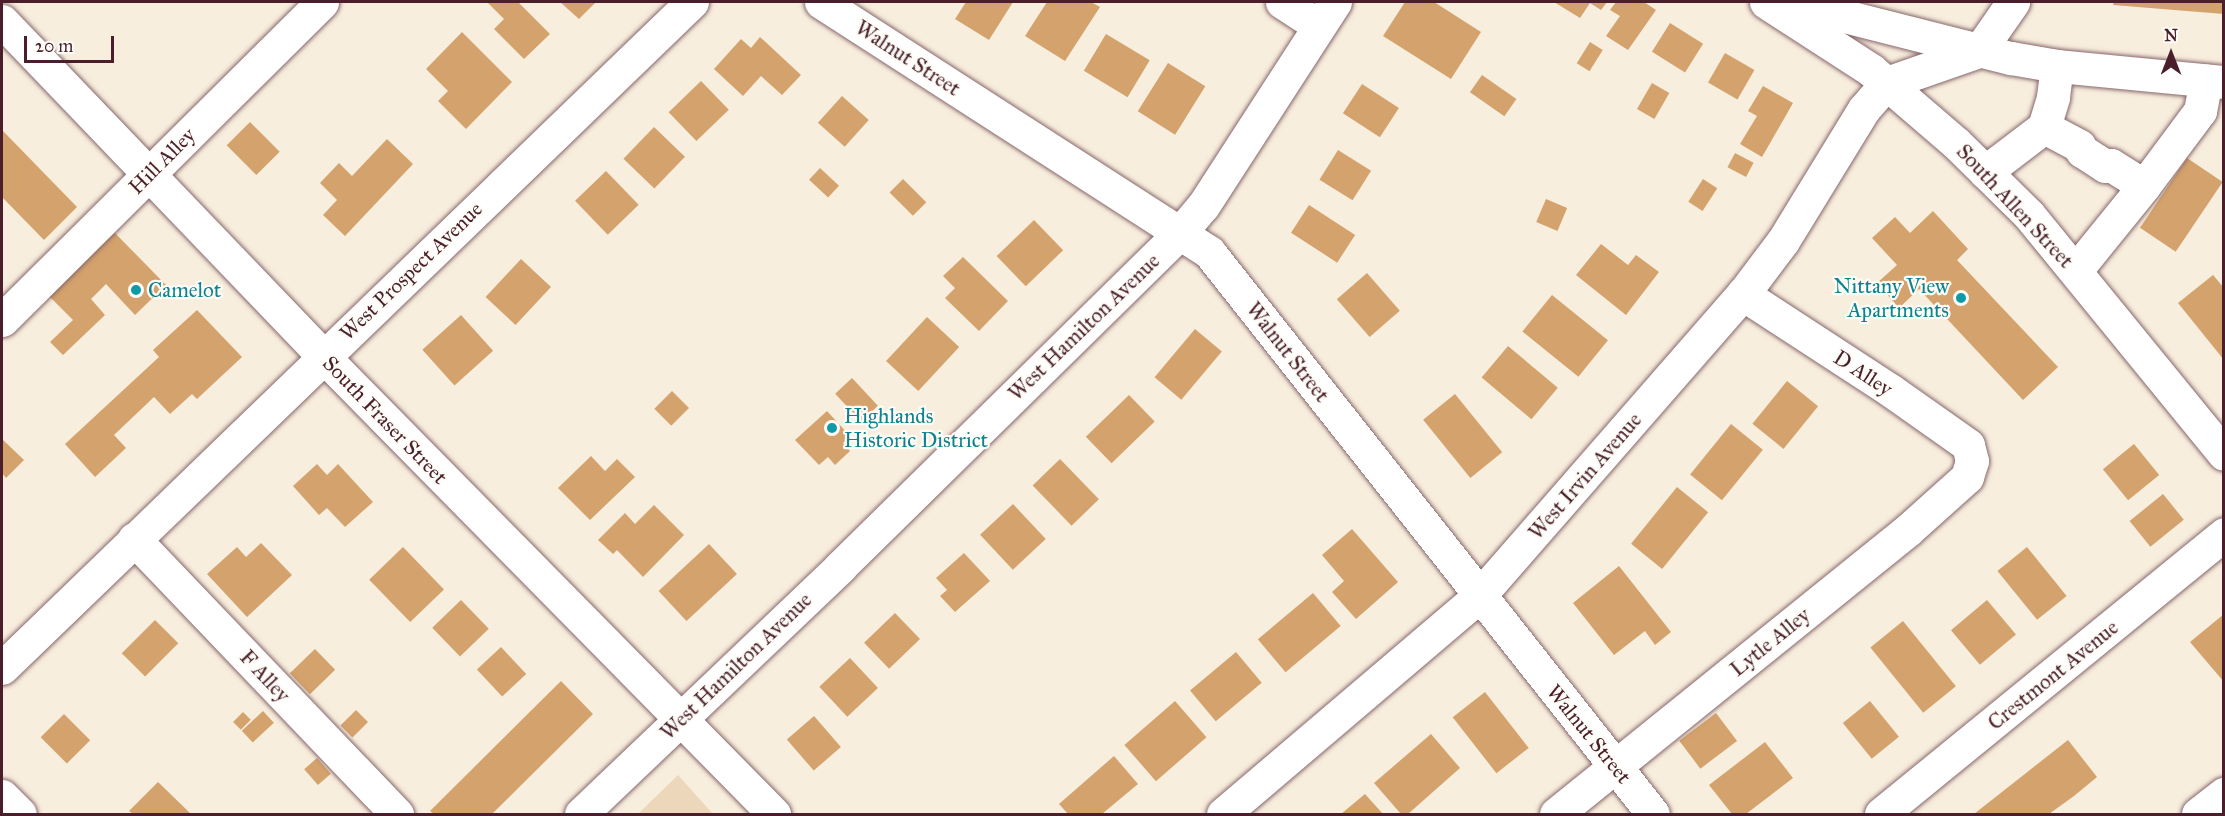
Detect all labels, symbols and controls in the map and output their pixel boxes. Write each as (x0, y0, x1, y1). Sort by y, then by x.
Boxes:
street label: Walnut Street (851, 15, 965, 101)
scale bar (27, 24, 117, 62)
north arrow (2141, 24, 2201, 84)
text: N (2164, 26, 2178, 45)
text: 20 m (35, 35, 73, 57)
street label: Hill Alley (123, 122, 201, 200)
street label: South Allen Street (1951, 139, 2079, 273)
street label: West Prospect Avenue (334, 196, 488, 346)
street label: West Hamilton Avenue (1003, 248, 1165, 406)
place label: Nittany View Apartments (1834, 273, 1949, 323)
place label: Camelot (148, 277, 221, 303)
marker: Camelot (129, 283, 143, 297)
marker: Nittany View Apartments (1954, 291, 1968, 305)
street label: Walnut Street (1241, 297, 1335, 407)
street label: D Alley (1829, 345, 1897, 401)
street label: South Fraser Street (317, 351, 453, 489)
place label: Highlands Historic District (844, 403, 988, 453)
street label: West Irvin Avenue (1523, 408, 1647, 544)
marker: Highlands Historic District (825, 421, 839, 435)
street label: West Hamilton Avenue (655, 587, 817, 745)
street label: Lytle Alley (1725, 602, 1815, 682)
street label: Crestmont Avenue (1983, 615, 2123, 735)
street label: F Alley (235, 645, 295, 707)
street label: Walnut Street (1541, 679, 1637, 789)

